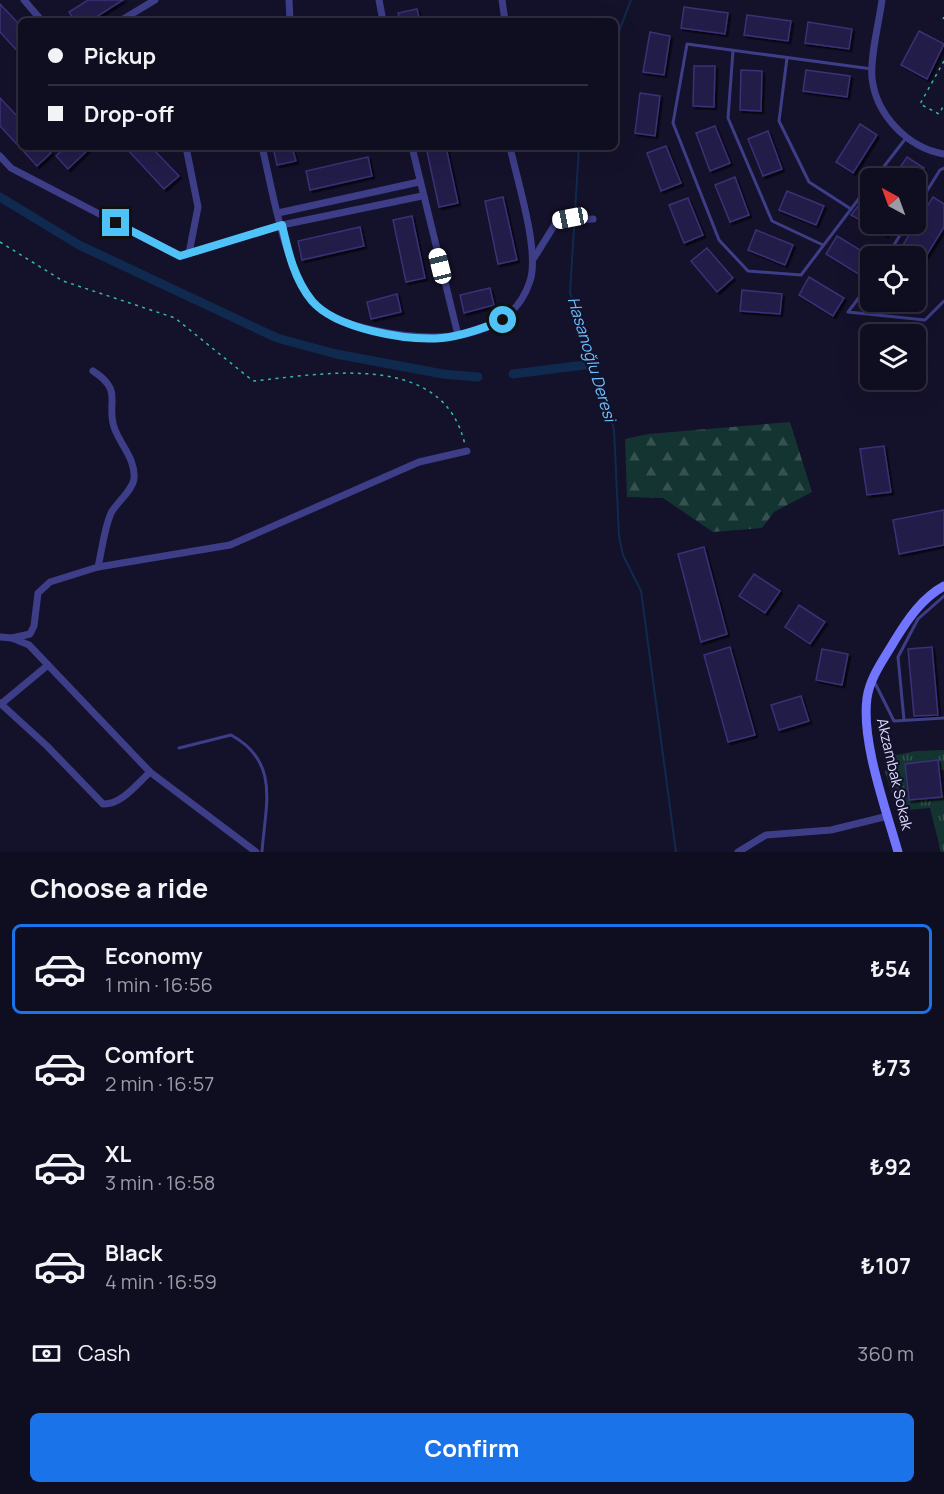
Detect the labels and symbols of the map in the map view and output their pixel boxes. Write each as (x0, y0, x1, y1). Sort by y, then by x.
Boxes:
north arrow (860, 168, 926, 234)
car (551, 206, 589, 230)
route end (102, 209, 129, 236)
car (427, 246, 453, 286)
water label: Hasanoğlu Deresi (563, 294, 622, 426)
route start (489, 306, 516, 333)
street label: Akzambak Sokak (872, 716, 918, 833)

